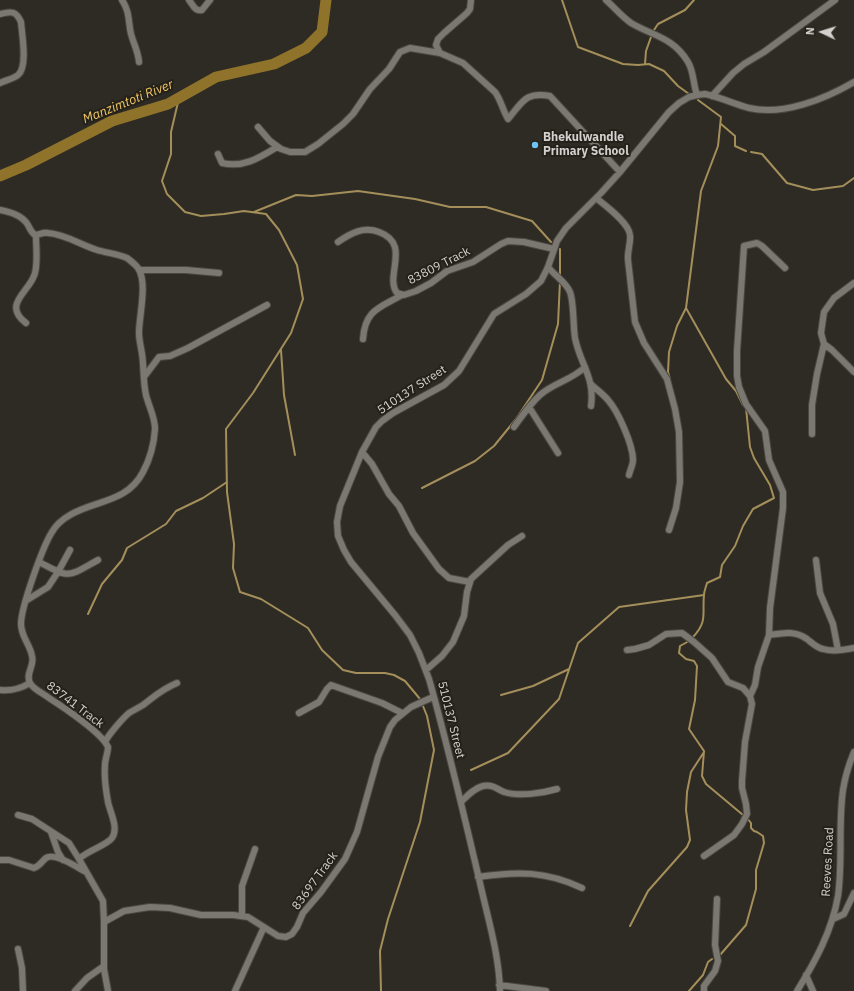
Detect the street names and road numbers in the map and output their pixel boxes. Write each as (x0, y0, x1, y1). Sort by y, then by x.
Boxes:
street label: 83809 Track (405, 244, 473, 288)
street label: 510137 Street (375, 362, 449, 418)
street label: 83741 Track (43, 679, 107, 731)
street label: 510137 Street (434, 680, 468, 760)
street label: Reeves Road (819, 827, 837, 897)
street label: 83697 Track (289, 849, 341, 913)

